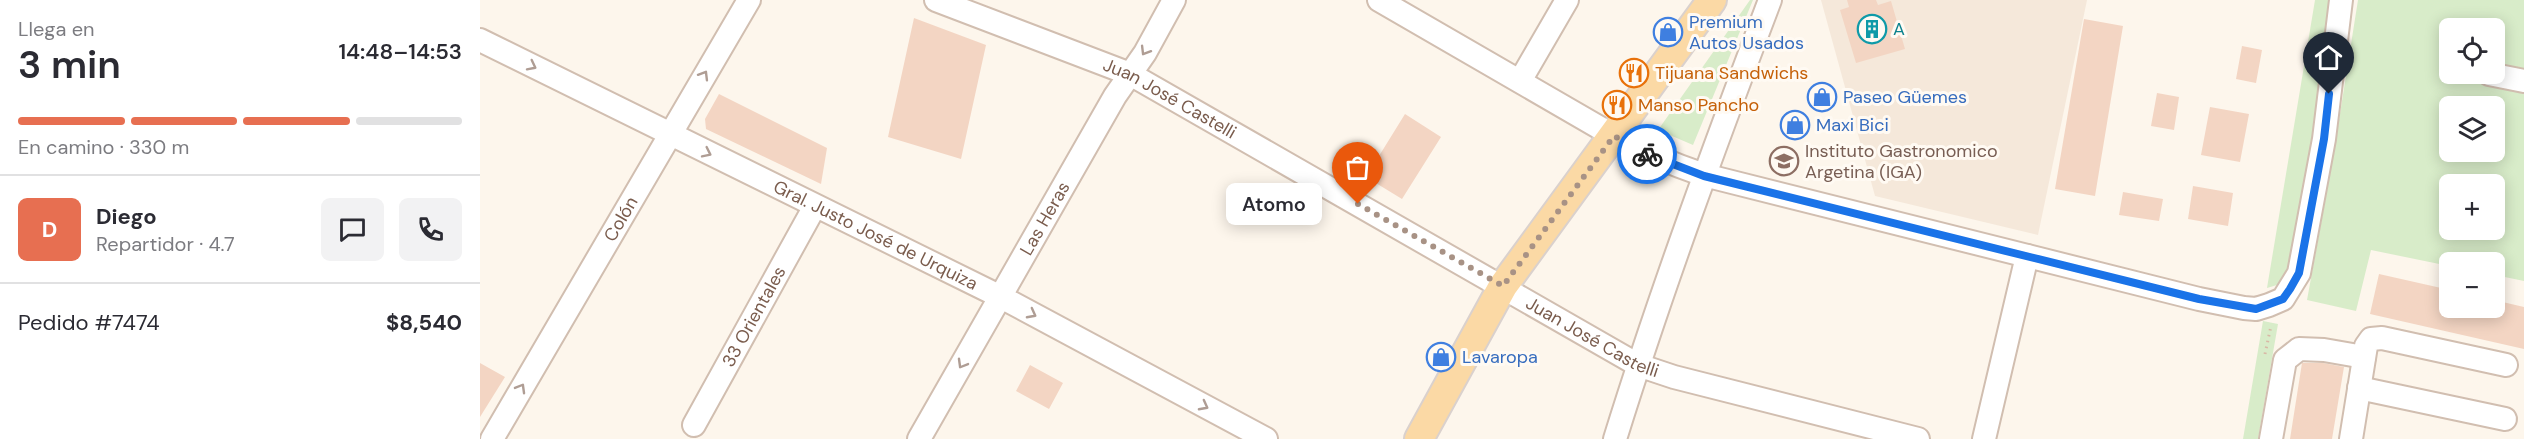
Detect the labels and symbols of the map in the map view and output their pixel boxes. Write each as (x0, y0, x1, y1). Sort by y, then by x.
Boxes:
place label: Premium Autos Usados (1689, 10, 1804, 55)
building icon: A (1856, 13, 1888, 45)
shop icon: Premium Autos Usados (1652, 16, 1684, 48)
place label: A (1893, 17, 1905, 41)
pin (2303, 32, 2354, 94)
one-way arrow (1141, 45, 1153, 55)
street label: Juan José Castelli (1100, 53, 1241, 144)
restaurant icon: Tijuana Sandwichs (1618, 57, 1650, 89)
one-way arrow (526, 59, 537, 70)
place label: Tijuana Sandwichs (1655, 61, 1808, 85)
one-way arrow (697, 71, 709, 81)
shop icon: Paseo Güemes (1806, 81, 1838, 113)
place label: Paseo Güemes (1843, 85, 1967, 109)
restaurant icon: Manso Pancho (1601, 89, 1633, 121)
place label: Manso Pancho (1638, 93, 1759, 117)
shop icon: Maxi Bici (1779, 109, 1811, 141)
place label: Maxi Bici (1816, 113, 1889, 137)
courier (1617, 124, 1677, 184)
place label: Instituto Gastronomico Argetina (IGA) (1805, 139, 1998, 184)
pin (1332, 142, 1383, 204)
school or university icon: Instituto Gastronomico Argetina (IGA) (1768, 145, 1800, 177)
one-way arrow (700, 146, 711, 158)
street label: Gral. Justo José de Urquiza (769, 175, 982, 296)
street label: Las Heras (1014, 177, 1076, 260)
callout: Atomo (1226, 183, 1322, 225)
street label: Colón (598, 192, 643, 246)
street label: 33 Orientales (716, 262, 791, 371)
street label: Juan José Castelli (1521, 291, 1662, 383)
one-way arrow (1026, 307, 1036, 318)
shop icon: Lavaropa (1425, 341, 1457, 373)
place label: Lavaropa (1462, 345, 1538, 369)
one-way arrow (958, 358, 969, 368)
one-way arrow (514, 384, 525, 395)
one-way arrow (1198, 399, 1208, 410)

